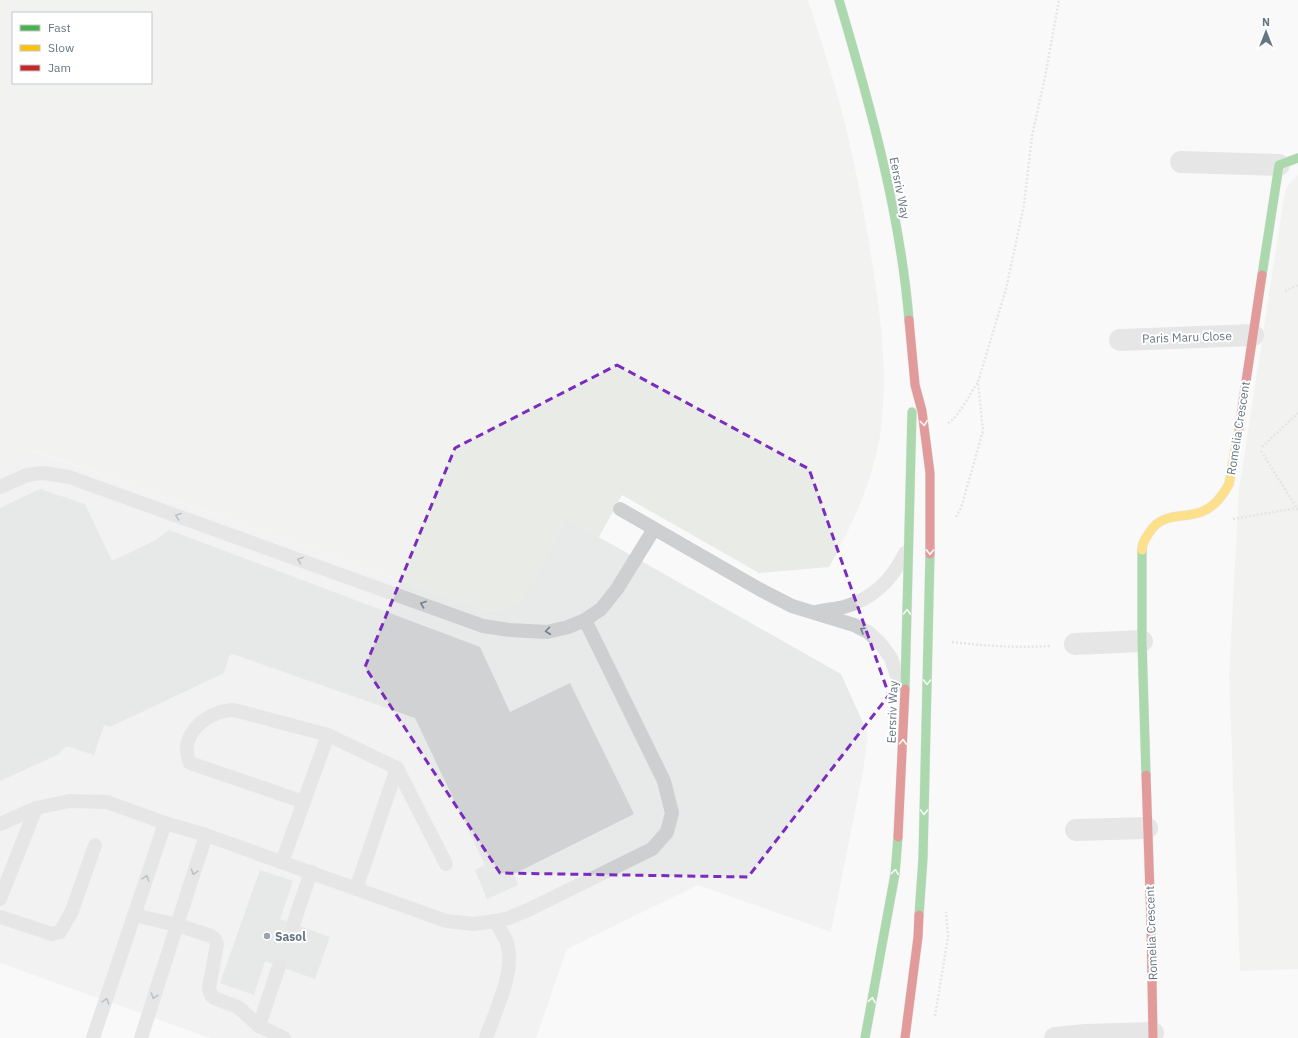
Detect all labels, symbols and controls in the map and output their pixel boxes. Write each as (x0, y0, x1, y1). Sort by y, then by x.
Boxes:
legend (12, 12, 152, 84)
north arrow (1246, 12, 1286, 52)
text: N (1262, 15, 1270, 29)
text: Fast (48, 20, 71, 35)
text: Slow (48, 40, 74, 55)
text: Jam (48, 60, 71, 75)
street label: Eersriv Way (887, 156, 913, 220)
street label: Paris Maru Close (1142, 328, 1232, 346)
street label: Romelia Crescent (1223, 380, 1253, 476)
one-way arrow (919, 420, 928, 426)
one-way arrow (175, 513, 182, 521)
one-way arrow (926, 549, 934, 555)
one-way arrow (297, 557, 304, 565)
one-way arrow (419, 601, 426, 609)
one-way arrow (902, 609, 911, 615)
one-way arrow (545, 626, 552, 635)
one-way arrow (860, 627, 867, 634)
one-way arrow (923, 679, 931, 685)
street label: Eersriv Way (883, 680, 901, 744)
one-way arrow (899, 739, 908, 745)
one-way arrow (920, 809, 929, 815)
one-way arrow (190, 869, 199, 876)
one-way arrow (890, 869, 899, 875)
one-way arrow (142, 874, 150, 881)
street label: Romelia Crescent (1142, 885, 1160, 981)
place label: Sasol (275, 929, 306, 944)
marker: Sasol (262, 931, 272, 941)
one-way arrow (151, 992, 159, 999)
one-way arrow (868, 997, 876, 1003)
one-way arrow (101, 998, 109, 1005)

